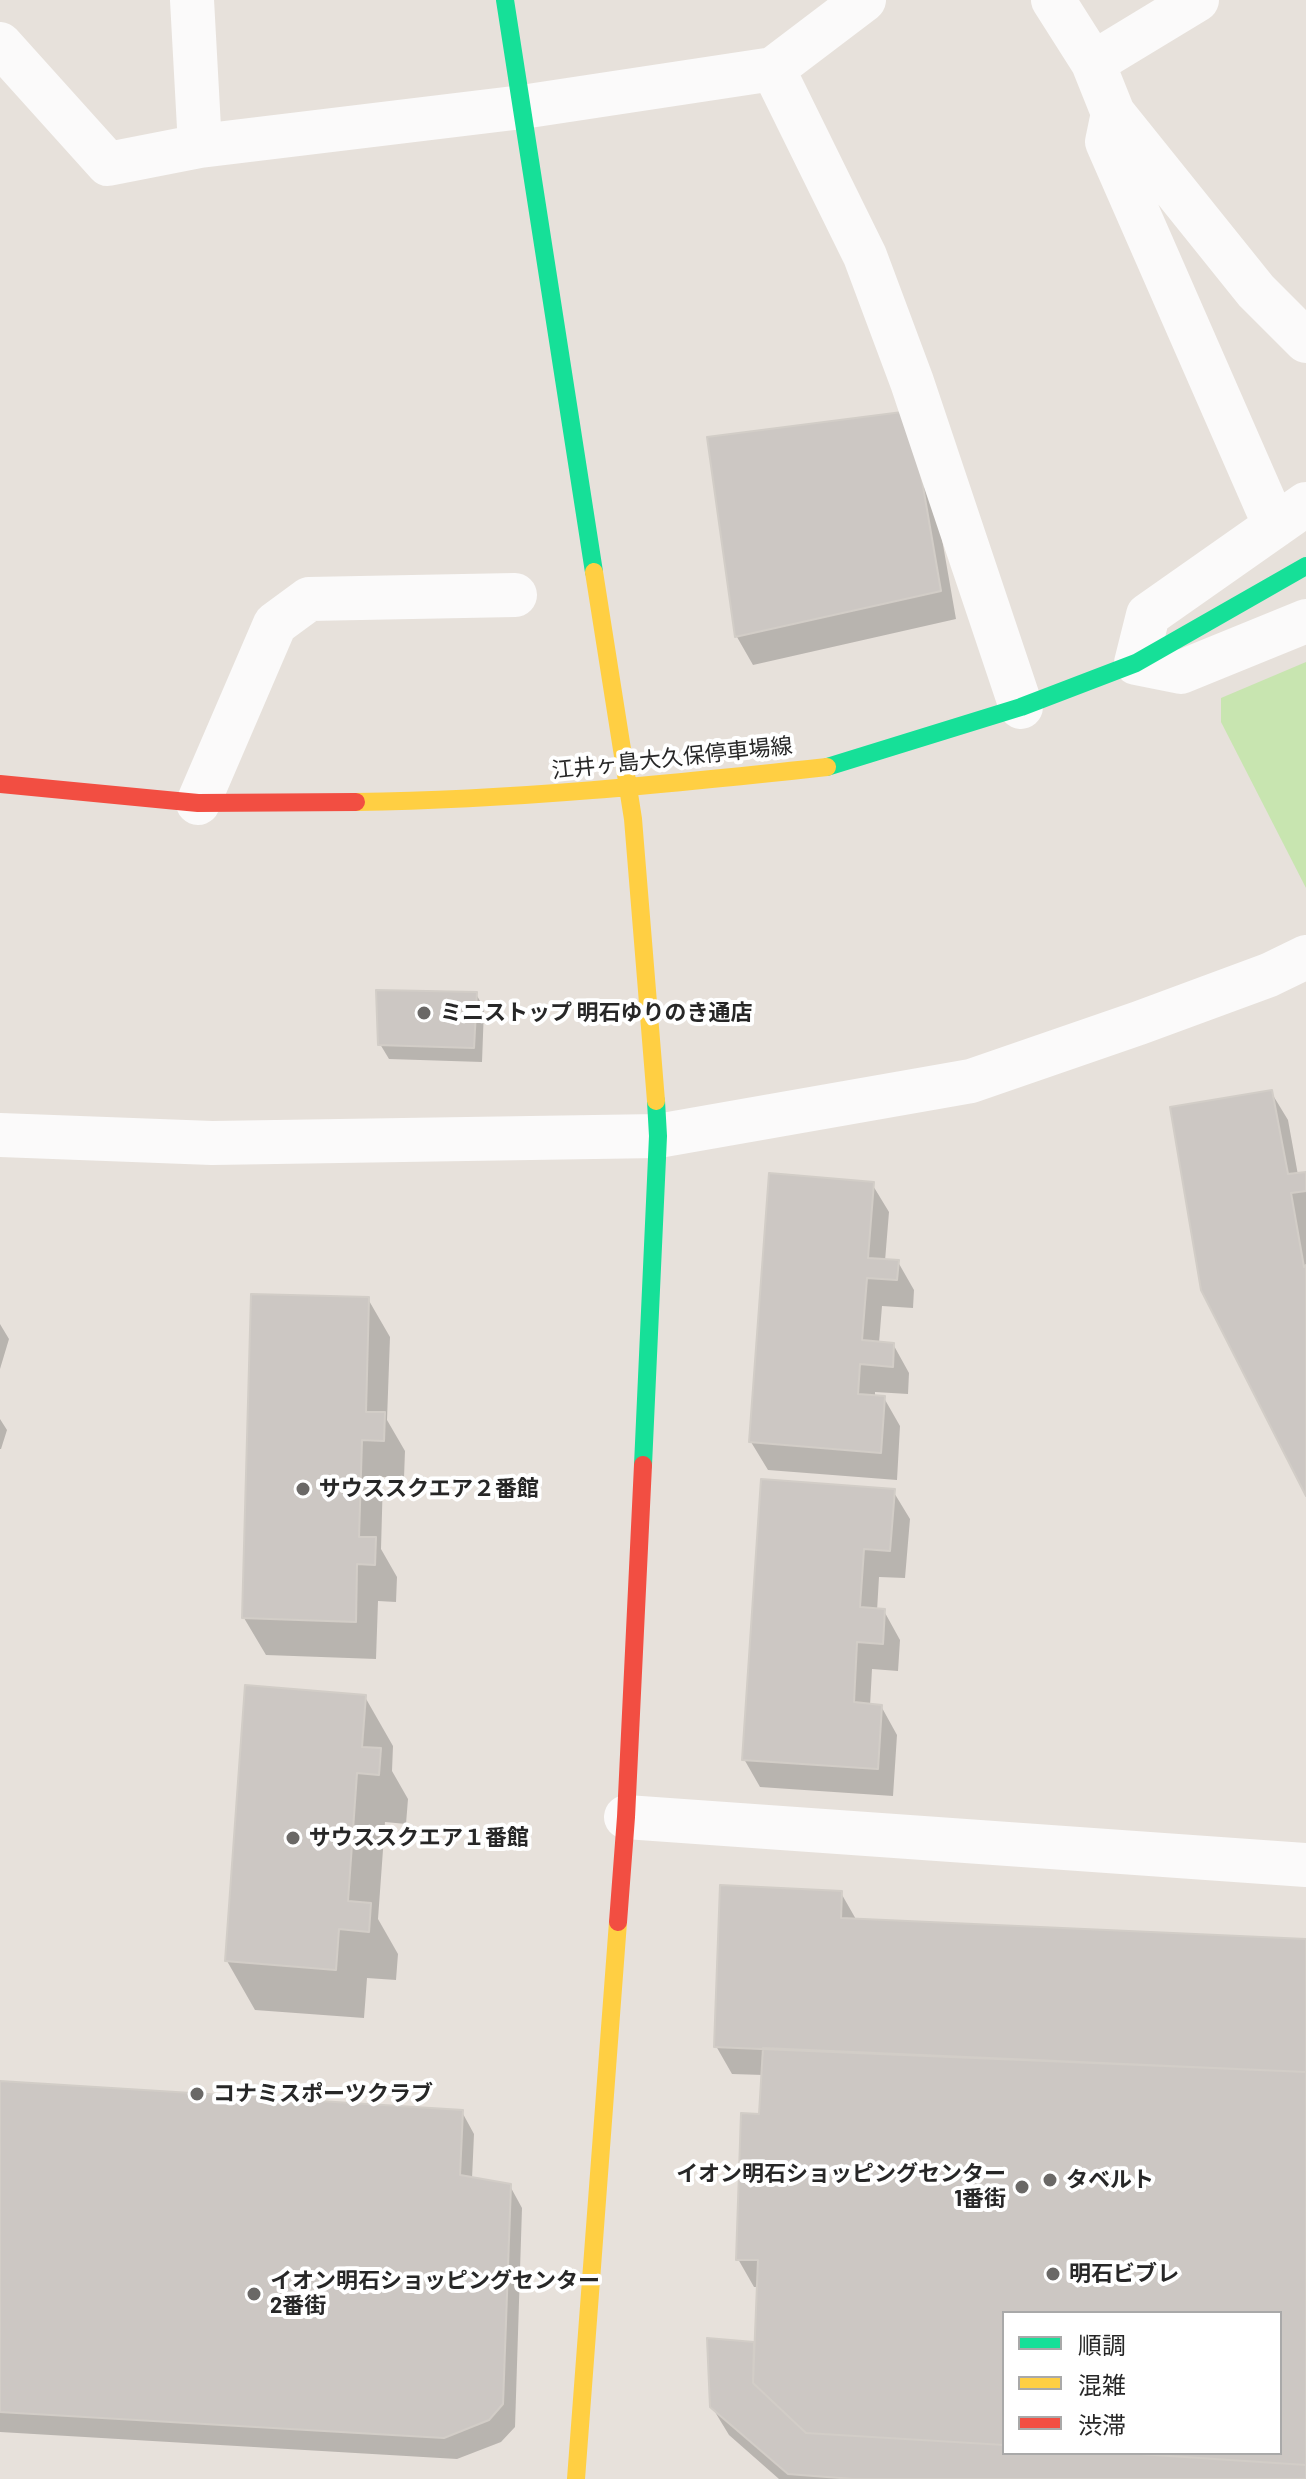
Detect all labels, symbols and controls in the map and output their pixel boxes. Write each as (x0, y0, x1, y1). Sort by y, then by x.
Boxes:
street label: 江井ヶ島大久保停車場線 (550, 732, 794, 784)
place label: ミニストップ 明石ゆりのき通店 (440, 1000, 752, 1026)
marker: ミニストップ 明石ゆりのき通店 (415, 1004, 433, 1022)
place label: サウススクエア２番館 (319, 1476, 539, 1502)
marker: サウススクエア２番館 (294, 1480, 312, 1498)
place label: サウススクエア１番館 (309, 1825, 529, 1851)
marker: サウススクエア１番館 (284, 1829, 302, 1847)
place label: コナミスポーツクラブ (213, 2081, 433, 2107)
marker: コナミスポーツクラブ (188, 2085, 206, 2103)
place label: イオン明石ショッピングセンター 1番街 (676, 2161, 1006, 2212)
place label: タベルト (1066, 2167, 1154, 2193)
marker: タベルト (1041, 2171, 1059, 2189)
marker: イオン明石ショッピングセンター 1番街 (1013, 2178, 1031, 2196)
place label: 明石ビブレ (1069, 2261, 1179, 2287)
marker: 明石ビブレ (1044, 2265, 1062, 2283)
place label: イオン明石ショッピングセンター 2番街 (270, 2268, 600, 2320)
marker: イオン明石ショッピングセンター 2番街 (245, 2285, 263, 2303)
legend (1002, 2311, 1282, 2455)
text: 順調 (1078, 2330, 1126, 2359)
text: 混雑 (1078, 2370, 1126, 2399)
text: 渋滞 (1078, 2410, 1126, 2439)

